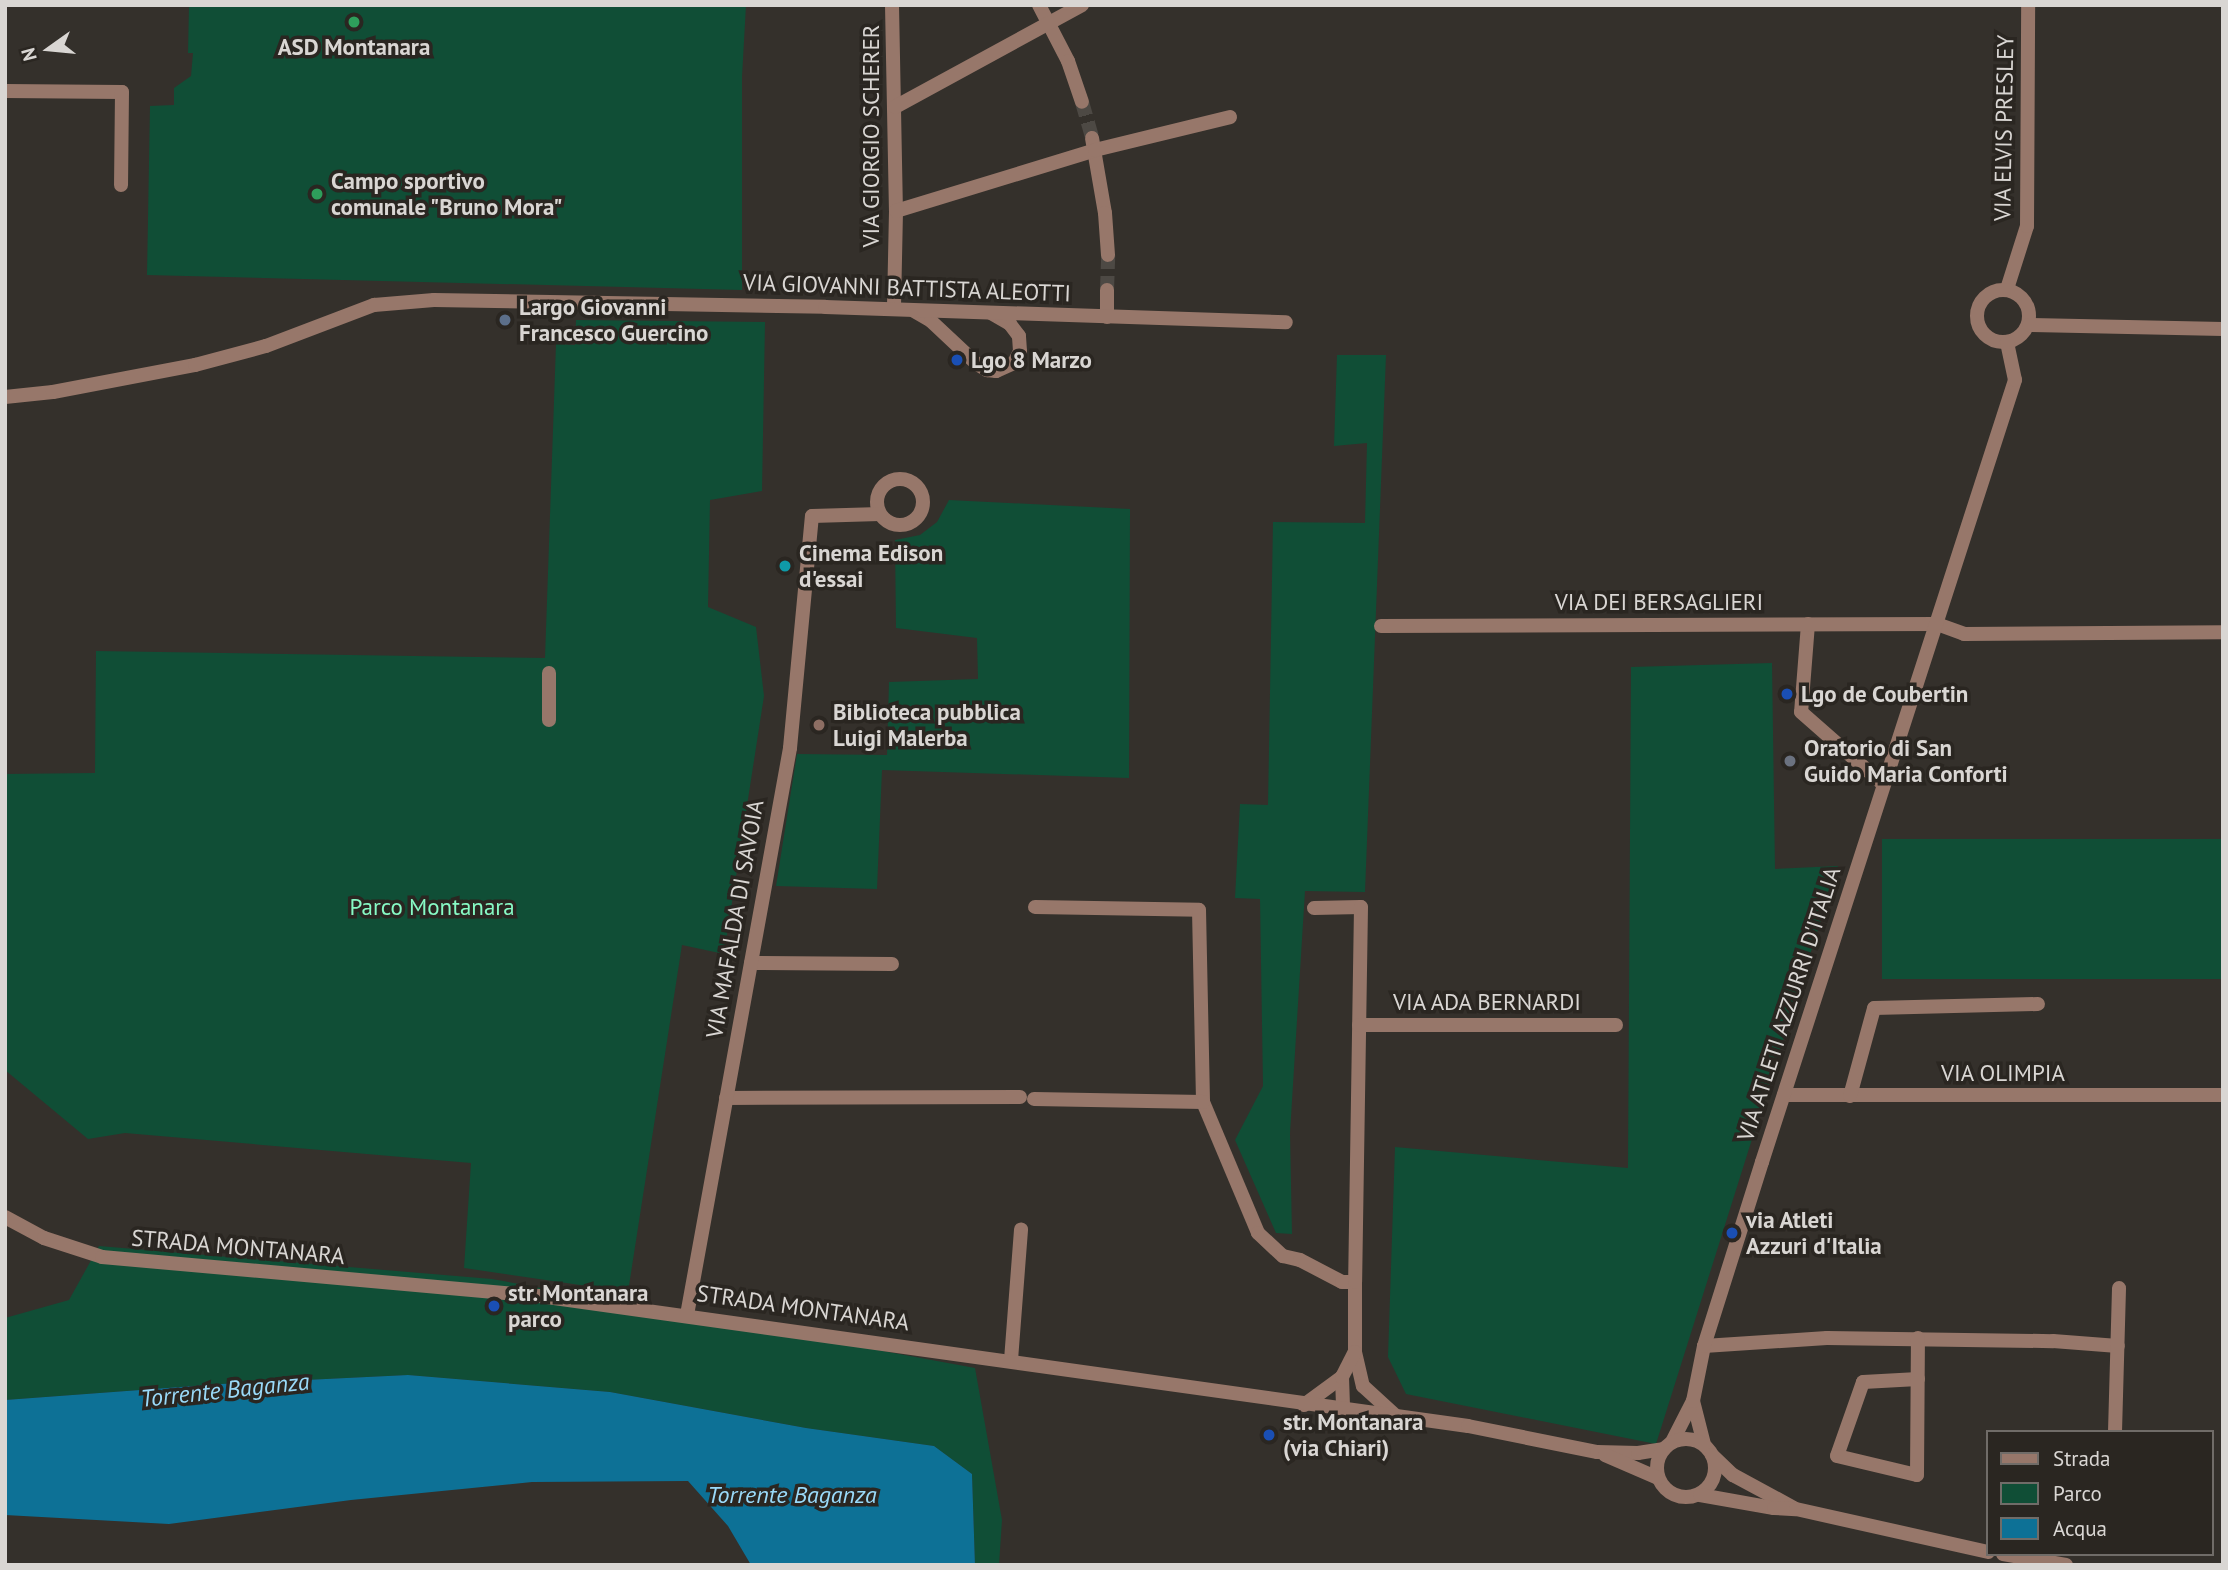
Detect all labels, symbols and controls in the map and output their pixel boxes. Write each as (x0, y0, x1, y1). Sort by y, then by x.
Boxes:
north arrow (14, 14, 84, 84)
marker: ASD Montanara (346, 14, 362, 30)
street label: VIA GIORGIO SCHERER (857, 24, 885, 248)
place label: ASD Montanara (278, 33, 430, 61)
street label: VIA ELVIS PRESLEY (1989, 34, 2019, 222)
text: N (16, 45, 42, 64)
place label: Campo sportivo comunale "Bruno Mora" (331, 167, 565, 221)
marker: Campo sportivo comunale "Bruno Mora" (309, 186, 325, 202)
street label: VIA GIOVANNI BATTISTA ALEOTTI (741, 268, 1073, 308)
place label: Largo Giovanni Francesco Guercino (519, 293, 709, 347)
marker: Largo Giovanni Francesco Guercino (497, 312, 513, 328)
place label: Lgo 8 Marzo (971, 346, 1092, 374)
marker: Lgo 8 Marzo (949, 352, 965, 368)
place label: Cinema Edison d'essai (799, 539, 943, 593)
marker: Cinema Edison d'essai (777, 558, 793, 574)
street label: VIA DEI BERSAGLIERI (1554, 588, 1764, 616)
place label: Lgo de Coubertin (1801, 680, 1969, 708)
marker: Lgo de Coubertin (1779, 686, 1795, 702)
place label: Biblioteca pubblica Luigi Malerba (833, 698, 1021, 752)
marker: Biblioteca pubblica Luigi Malerba (811, 717, 827, 733)
place label: Oratorio di San Guido Maria Conforti (1804, 734, 2008, 788)
marker: Oratorio di San Guido Maria Conforti (1782, 753, 1798, 769)
street label: VIA MAFALDA DI SAVOIA (700, 797, 770, 1041)
street label: VIA ATLETI AZZURRI D'ITALIA (1731, 862, 1847, 1146)
park label: Parco Montanara (349, 893, 515, 921)
street label: VIA ADA BERNARDI (1392, 988, 1582, 1016)
street label: VIA OLIMPIA (1941, 1059, 2065, 1087)
place label: via Atleti Azzuri d'Italia (1746, 1206, 1882, 1260)
street label: STRADA MONTANARA (130, 1224, 346, 1270)
marker: via Atleti Azzuri d'Italia (1724, 1225, 1740, 1241)
place label: str. Montanara parco (508, 1279, 650, 1333)
street label: STRADA MONTANARA (695, 1279, 911, 1337)
marker: str. Montanara parco (486, 1298, 502, 1314)
water label: Torrente Baganza (139, 1367, 311, 1413)
place label: str. Montanara (via Chiari) (1283, 1408, 1425, 1462)
marker: str. Montanara (via Chiari) (1261, 1427, 1277, 1443)
legend (1986, 1430, 2214, 1556)
text: Strada (2053, 1445, 2111, 1472)
text: Parco (2053, 1480, 2102, 1507)
water label: Torrente Baganza (707, 1481, 877, 1509)
text: Acqua (2053, 1515, 2107, 1542)

